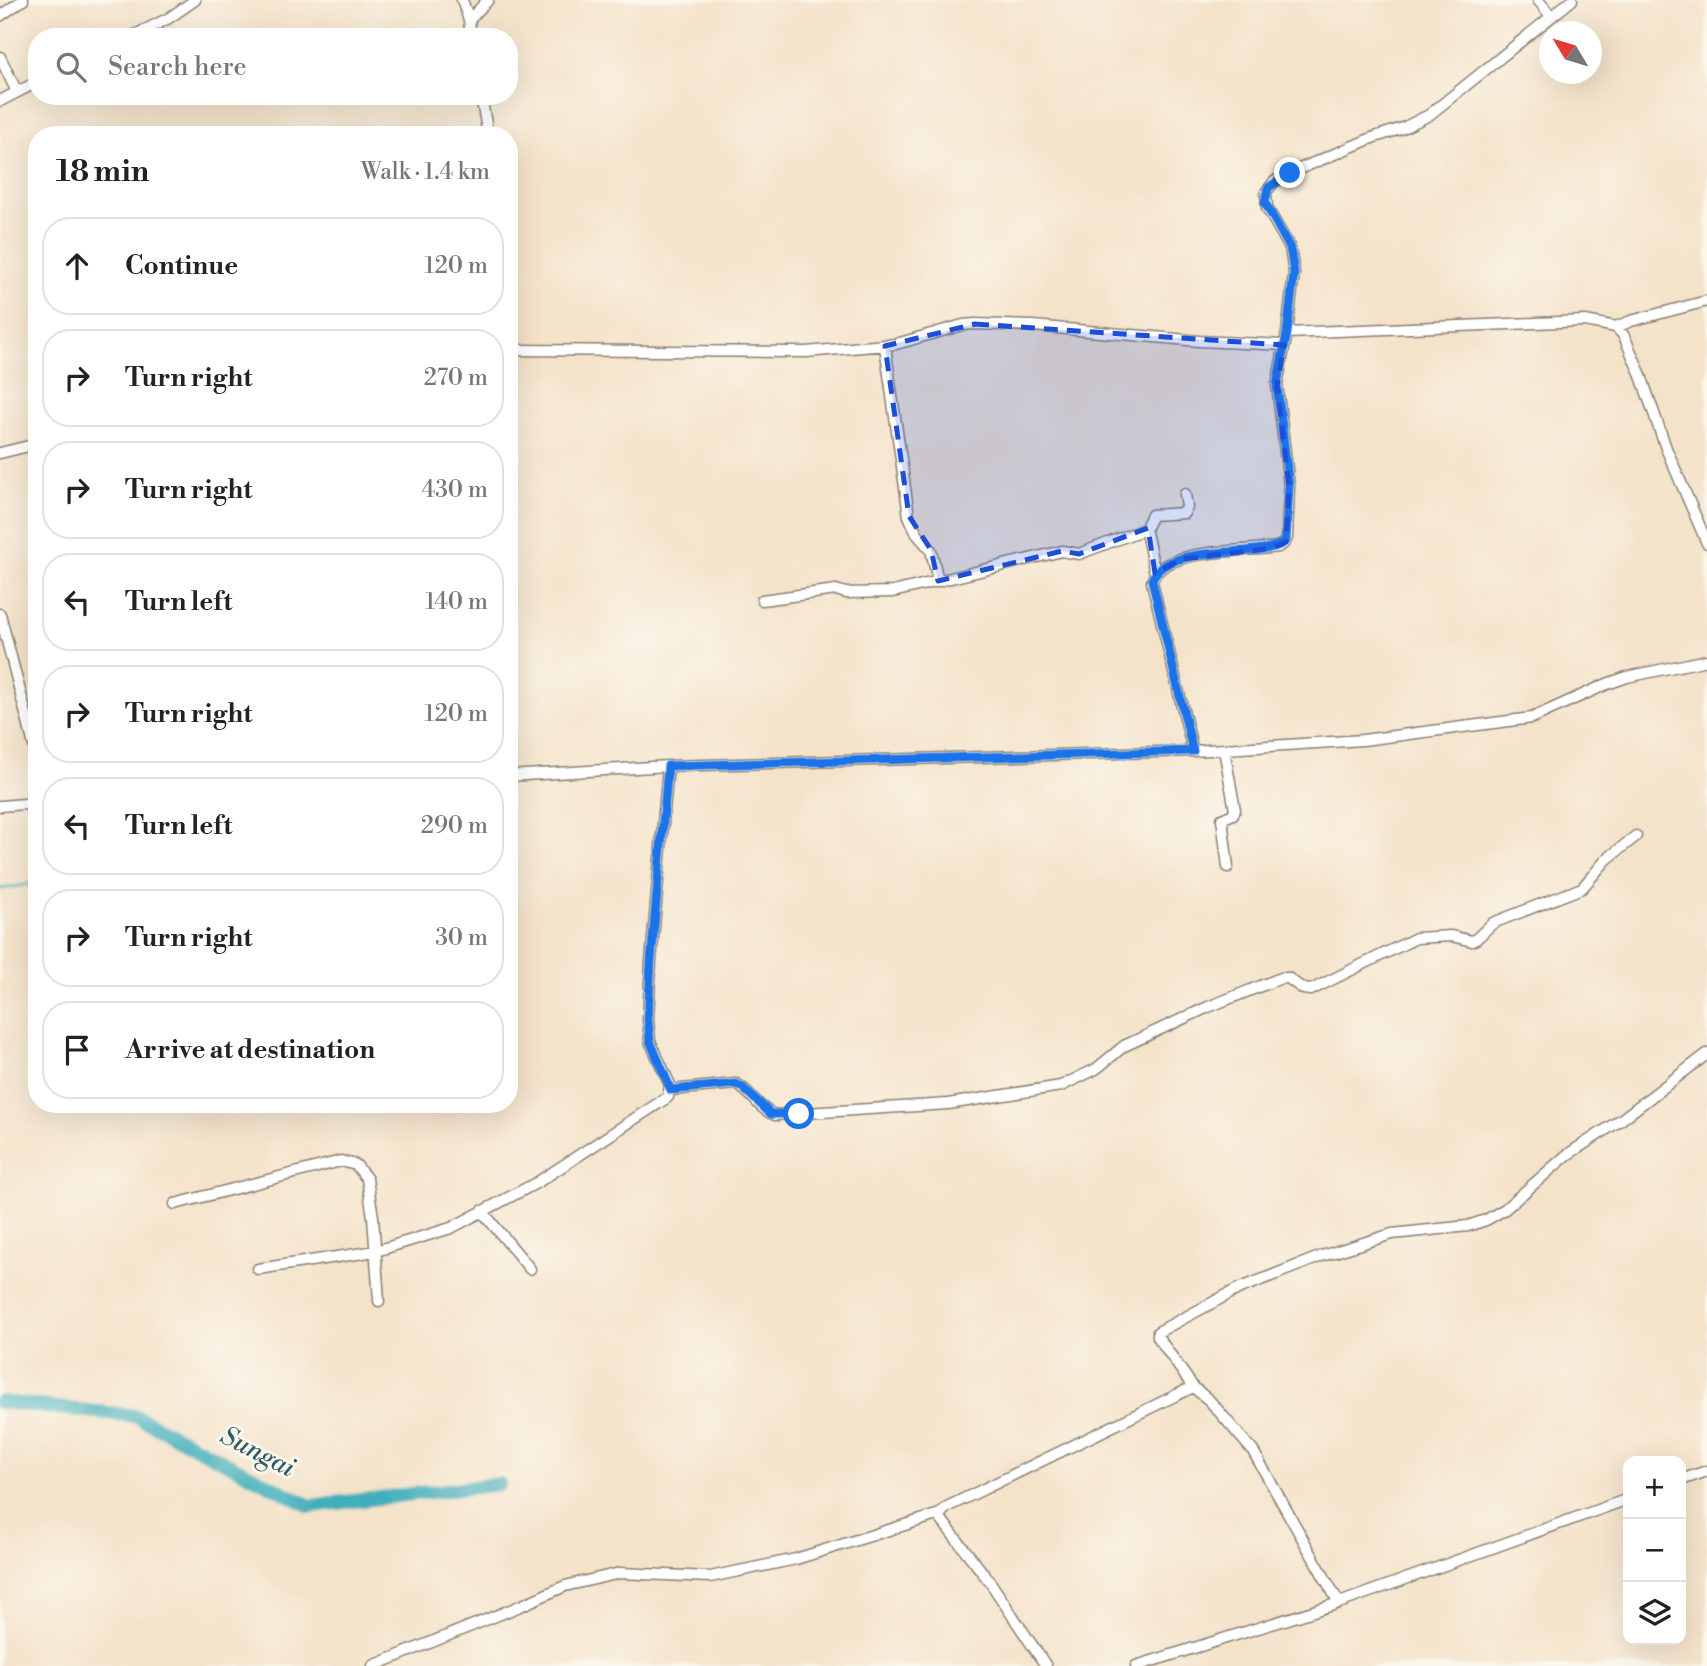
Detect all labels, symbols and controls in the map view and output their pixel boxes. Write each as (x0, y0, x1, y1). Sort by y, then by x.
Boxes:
north arrow (1539, 21, 1602, 84)
search box (28, 28, 518, 105)
icon: search (52, 48, 90, 86)
text: Search here (108, 51, 247, 83)
text: 18 min (56, 153, 149, 191)
route end (1274, 157, 1305, 188)
text: Walk · 1.4 km (361, 158, 490, 186)
icon: ahead (58, 247, 96, 285)
text: Continue (125, 250, 238, 282)
text: 120 m (424, 252, 488, 280)
icon: right (58, 359, 96, 397)
text: Turn right (125, 362, 253, 394)
text: 270 m (424, 364, 488, 392)
icon: right (58, 471, 96, 509)
text: Turn right (125, 474, 253, 506)
text: 430 m (421, 476, 488, 504)
icon: left (58, 583, 96, 621)
text: Turn left (125, 586, 233, 618)
text: 140 m (425, 588, 488, 616)
icon: right (58, 695, 96, 733)
text: Turn right (125, 698, 253, 730)
text: 120 m (424, 700, 488, 728)
icon: left (58, 807, 96, 845)
text: Turn left (125, 810, 233, 842)
text: 290 m (421, 812, 488, 840)
icon: right (58, 919, 96, 957)
text: Turn right (125, 922, 253, 954)
text: 30 m (435, 924, 488, 952)
icon: arrive (58, 1031, 96, 1069)
text: Arrive at destination (125, 1034, 375, 1066)
route start (783, 1098, 814, 1129)
water label: Sungai (215, 1420, 301, 1485)
map controls (1623, 1456, 1686, 1645)
button: + (1623, 1456, 1686, 1519)
button: − (1623, 1519, 1686, 1582)
button: layers (1623, 1582, 1686, 1645)

